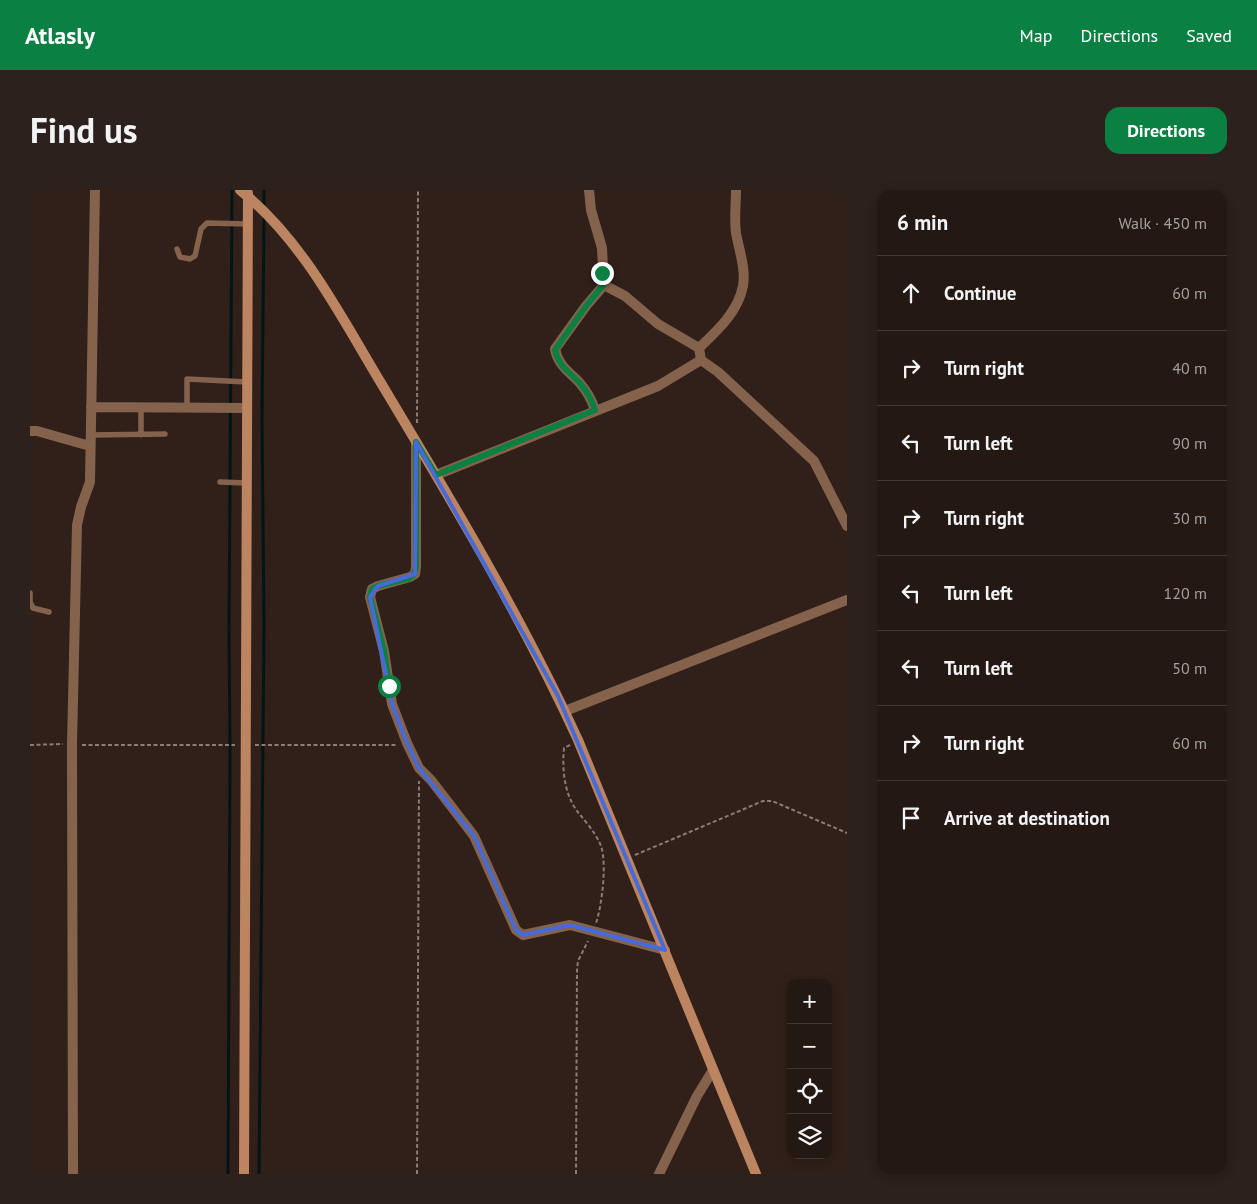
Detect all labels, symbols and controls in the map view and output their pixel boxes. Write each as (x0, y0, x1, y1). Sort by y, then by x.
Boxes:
text: Atlasly (25, 20, 95, 51)
text: Map (1020, 24, 1052, 47)
text: Directions (1080, 24, 1158, 47)
text: Saved (1186, 24, 1232, 47)
text: Find us (30, 107, 138, 153)
button: Directions (1105, 107, 1227, 154)
text: 6 min (897, 209, 948, 236)
text: Walk · 450 m (1118, 213, 1207, 233)
route end (591, 262, 614, 285)
icon: ahead (897, 279, 925, 307)
text: Continue (944, 281, 1016, 305)
text: 60 m (1172, 283, 1207, 303)
icon: right (897, 354, 925, 382)
text: Turn right (944, 356, 1024, 380)
text: 40 m (1172, 358, 1207, 378)
icon: left (897, 429, 925, 457)
text: Turn left (944, 431, 1013, 455)
text: 90 m (1172, 433, 1207, 453)
icon: right (897, 504, 925, 532)
text: Turn right (944, 506, 1024, 530)
text: 30 m (1172, 508, 1207, 528)
icon: left (897, 579, 925, 607)
text: Turn left (944, 581, 1013, 605)
text: 120 m (1164, 583, 1207, 603)
icon: left (897, 654, 925, 682)
text: Turn left (944, 656, 1013, 680)
text: 50 m (1172, 658, 1207, 678)
route start (378, 675, 401, 698)
icon: right (897, 729, 925, 757)
text: Turn right (944, 731, 1024, 755)
text: 60 m (1172, 733, 1207, 753)
icon: arrive (897, 804, 925, 832)
text: Arrive at destination (944, 806, 1110, 830)
map controls (787, 979, 832, 1159)
button: + (787, 979, 832, 1024)
button: − (787, 1024, 832, 1069)
button: locate (787, 1069, 832, 1114)
button: layers (787, 1114, 832, 1159)

